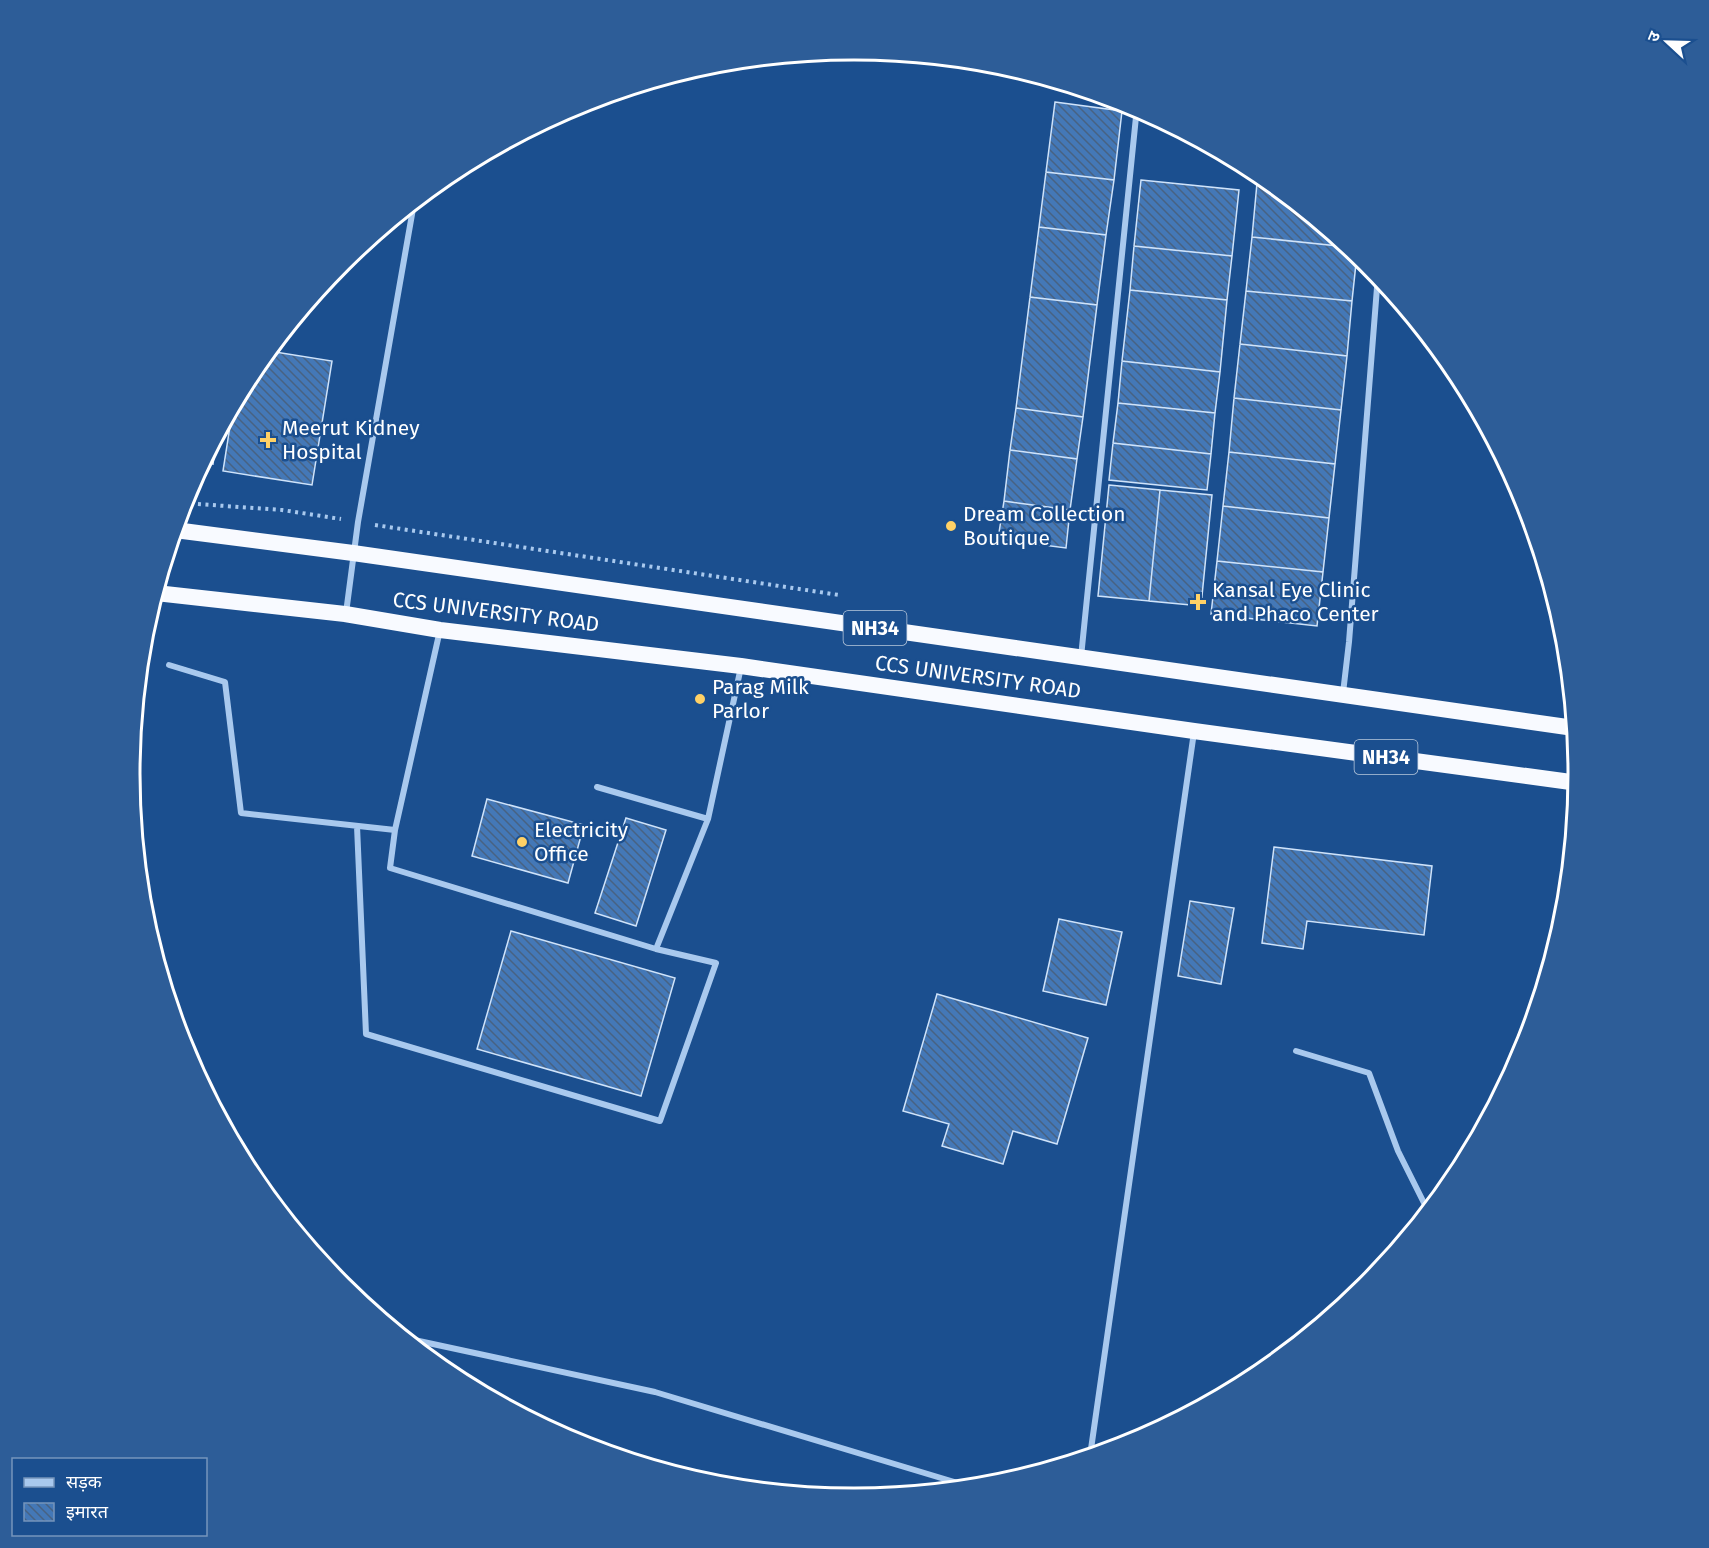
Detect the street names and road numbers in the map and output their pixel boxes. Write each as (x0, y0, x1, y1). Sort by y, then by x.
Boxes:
street label: CCS UNIVERSITY ROAD (391, 586, 601, 638)
road number: NH34 (844, 611, 906, 645)
street label: CCS UNIVERSITY ROAD (873, 650, 1083, 704)
road number: NH34 (1354, 740, 1418, 774)

